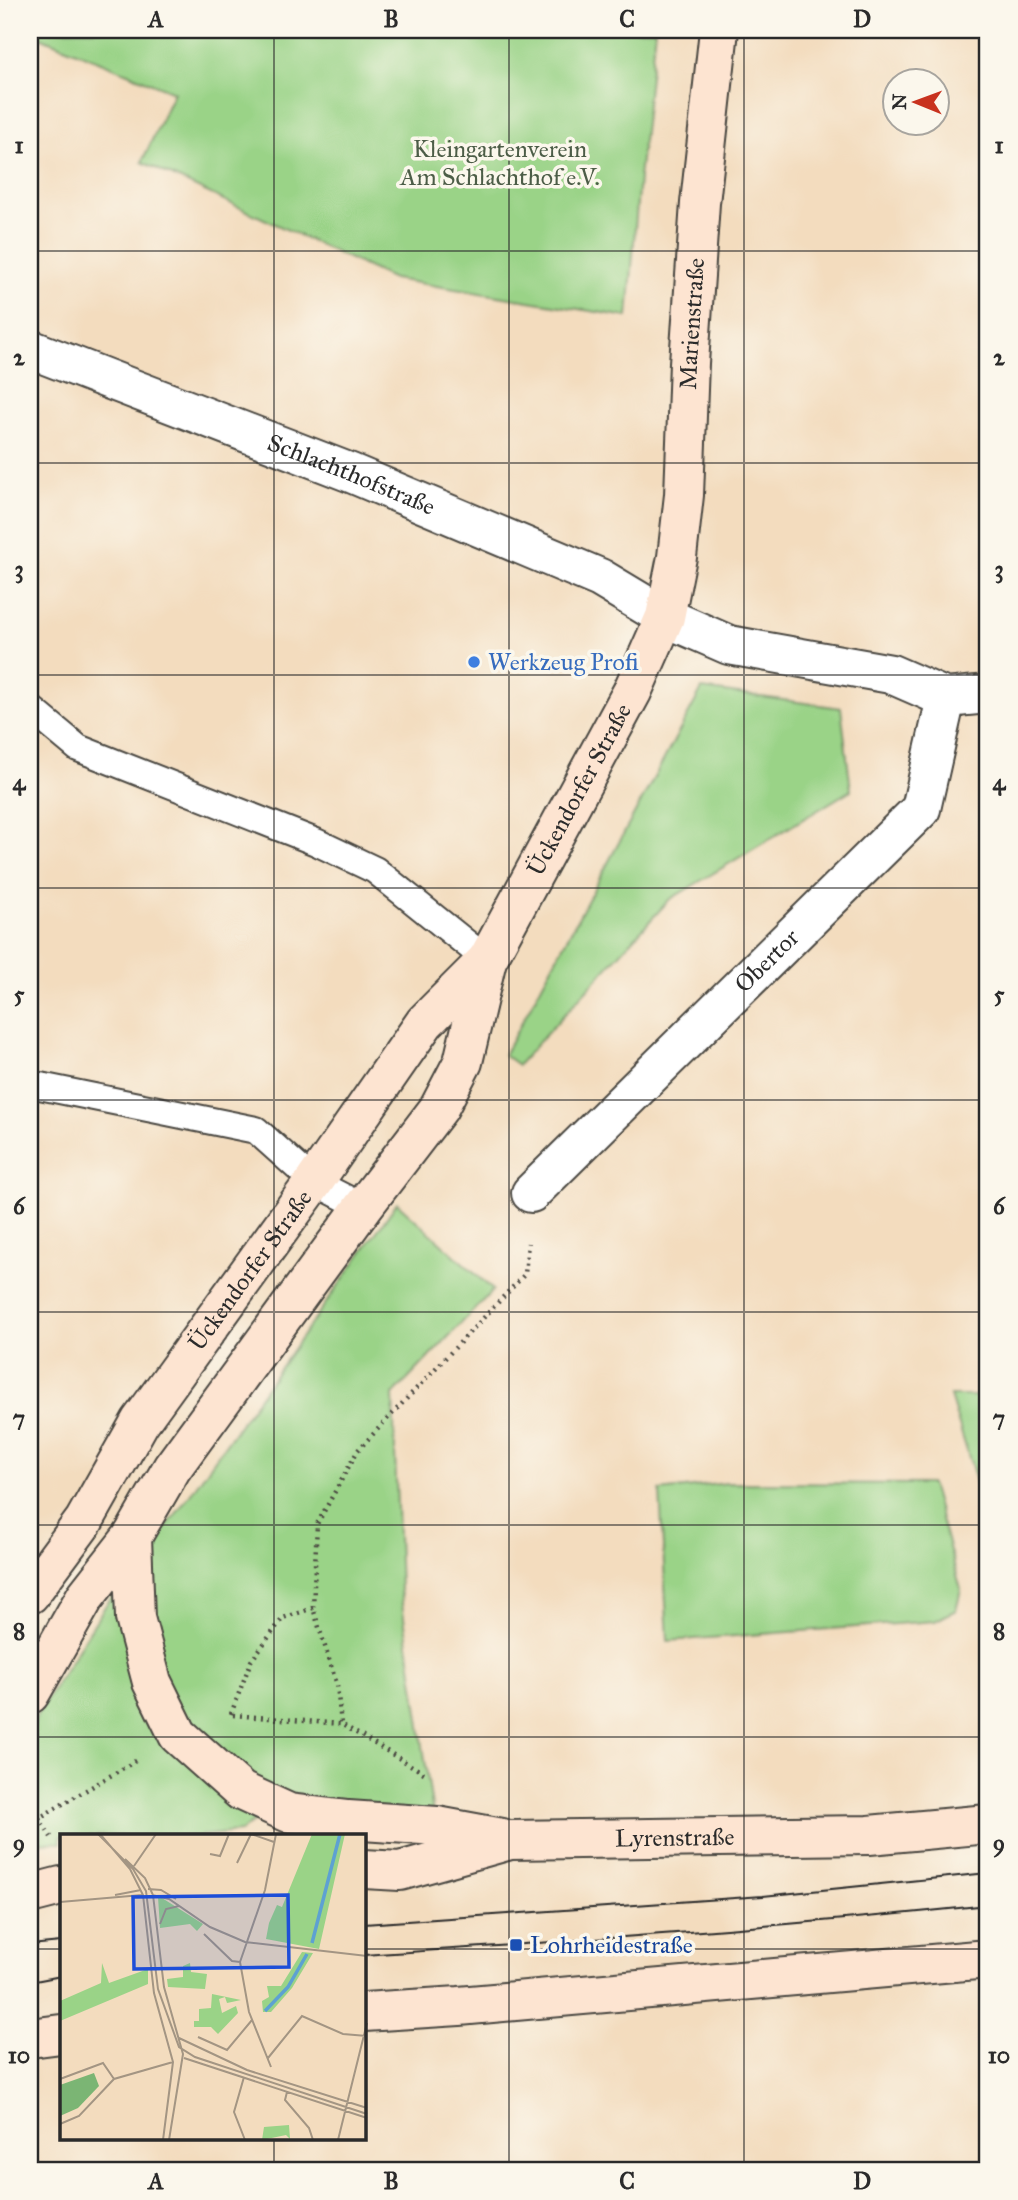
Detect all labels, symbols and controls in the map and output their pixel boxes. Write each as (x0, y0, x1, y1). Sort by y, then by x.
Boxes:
text: A (146, 5, 164, 33)
text: B (383, 5, 399, 33)
text: C (619, 5, 635, 33)
text: D (853, 5, 871, 33)
north arrow (881, 66, 951, 136)
text: N (888, 93, 911, 110)
text: 1 (14, 131, 24, 159)
text: 1 (994, 131, 1004, 159)
park label: Kleingartenverein Am Schlachthof e.V. (399, 134, 600, 192)
street label: Marienstraße (673, 257, 711, 390)
text: 2 (13, 343, 25, 371)
text: 2 (993, 343, 1005, 371)
street label: Schlachthofstraße (263, 427, 440, 522)
text: 3 (14, 555, 24, 584)
text: 3 (994, 555, 1004, 584)
place label: Werkzeug Profi (488, 647, 639, 677)
marker: Werkzeug Profi (466, 654, 482, 670)
street label: Ückendorfer Straße (520, 698, 638, 881)
text: 4 (13, 768, 27, 796)
text: 4 (993, 768, 1007, 796)
street label: Obertor (728, 922, 805, 999)
text: 5 (14, 980, 25, 1008)
text: 5 (994, 980, 1005, 1008)
street label: Ückendorfer Straße (182, 1184, 318, 1357)
text: 6 (13, 1192, 26, 1220)
text: 6 (993, 1192, 1006, 1220)
text: 7 (13, 1404, 25, 1432)
text: 7 (993, 1404, 1005, 1432)
text: 8 (13, 1617, 25, 1645)
text: 8 (993, 1617, 1005, 1645)
street label: Lyrenstraße (615, 1822, 735, 1854)
text: 9 (13, 1829, 25, 1858)
text: 9 (993, 1829, 1005, 1858)
inset map (60, 1834, 366, 2140)
place label: Lohrheidestraße (530, 1930, 693, 1960)
marker: Lohrheidestraße (508, 1937, 524, 1953)
text: 10 (8, 2041, 30, 2069)
text: 10 (988, 2041, 1010, 2069)
text: A (146, 2167, 164, 2195)
text: B (383, 2167, 399, 2195)
text: C (619, 2167, 635, 2195)
text: D (853, 2167, 871, 2195)

